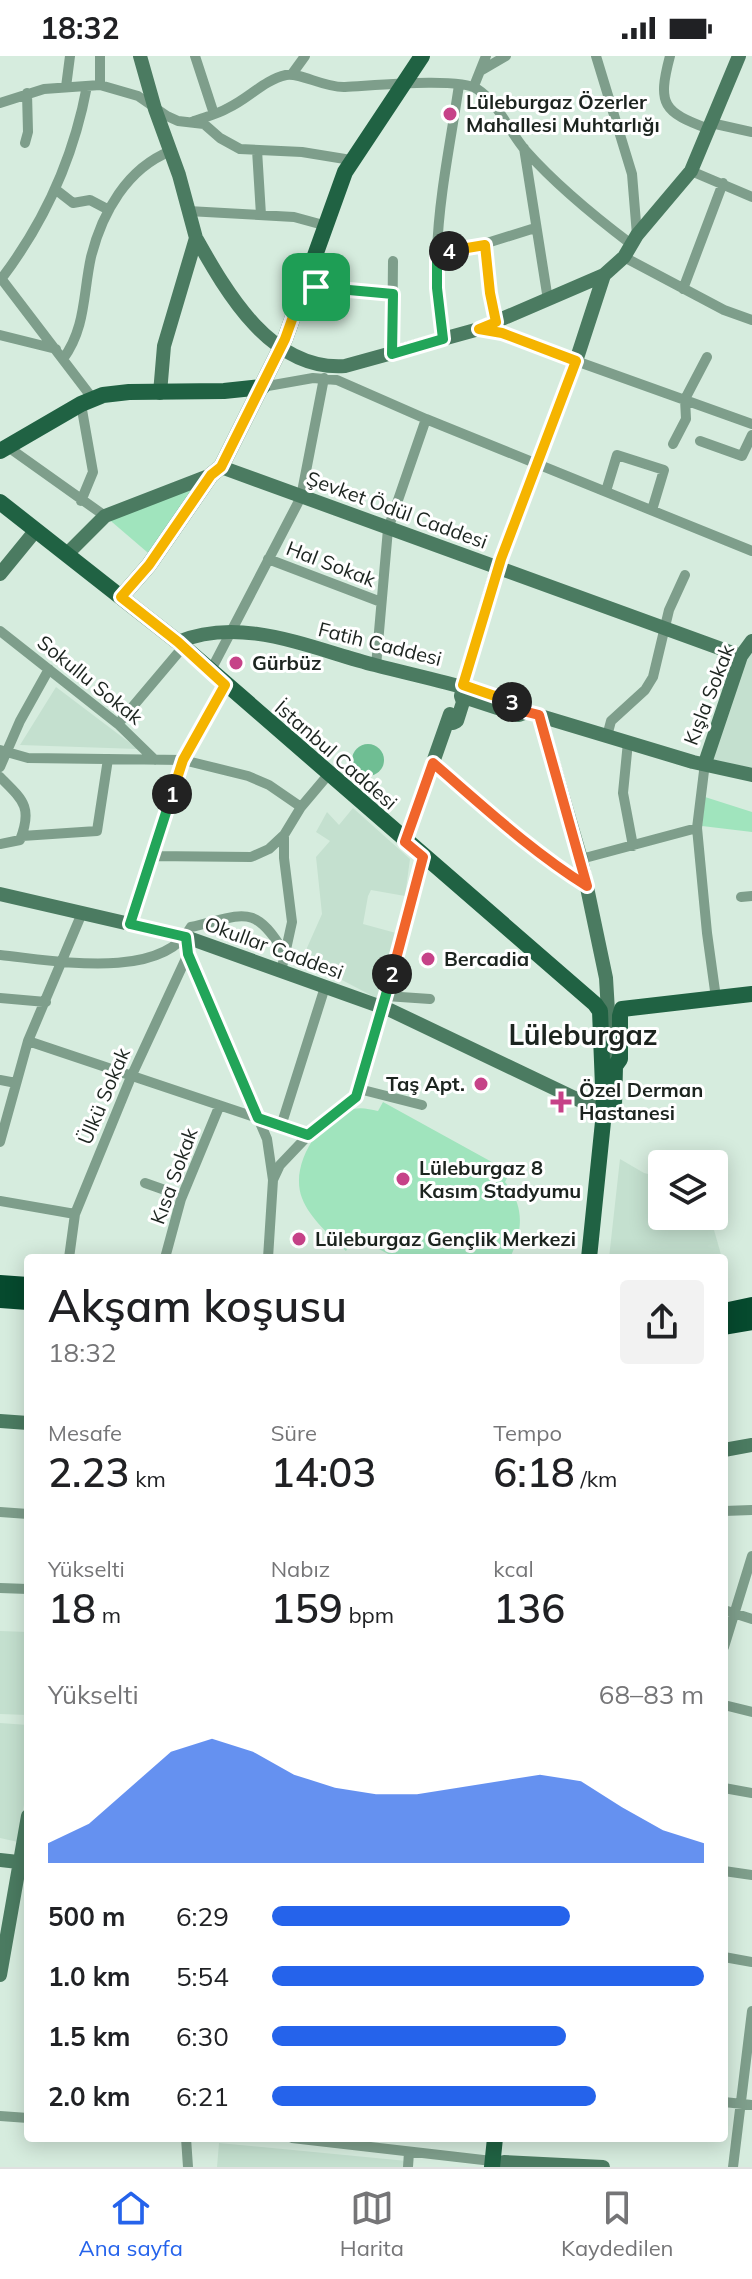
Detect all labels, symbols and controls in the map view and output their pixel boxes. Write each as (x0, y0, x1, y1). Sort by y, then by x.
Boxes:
text: 18:32 (40, 9, 119, 47)
place label: Lüleburgaz Özerler Mahallesi Muhtarlığı (466, 89, 660, 137)
marker: Lüleburgaz Özerler Mahallesi Muhtarlığı (441, 105, 459, 123)
pin: 4 (429, 231, 469, 271)
text: 4 (442, 237, 456, 265)
pin (282, 253, 350, 321)
icon: arrive (294, 265, 338, 309)
street label: Şevket Ödül Caddesi (303, 465, 491, 554)
street label: Hal Sokak (283, 535, 380, 592)
street label: Fatih Caddesi (316, 616, 445, 671)
street label: Sokullu Sokak (33, 629, 149, 730)
street label: Kışla Sokak (678, 640, 739, 749)
place label: Gürbüz (252, 650, 321, 675)
marker: Gürbüz (227, 654, 245, 672)
pin: 3 (492, 682, 532, 722)
text: 3 (505, 688, 519, 716)
street label: İstanbul Caddesi (270, 695, 403, 815)
pin: 1 (152, 774, 192, 814)
text: 1 (165, 780, 179, 808)
street label: Okullar Caddesi (201, 911, 347, 984)
place label: Bercadia (444, 946, 529, 971)
marker: Bercadia (419, 950, 437, 968)
pin: 2 (372, 954, 412, 994)
text: 2 (385, 960, 399, 988)
district label: Lüleburgaz (508, 1017, 658, 1052)
street label: Ülkü Sokak (72, 1043, 135, 1148)
place label: Taş Apt. (386, 1071, 465, 1096)
marker: Taş Apt. (472, 1075, 490, 1093)
place label: Özel Derman Hastanesi (579, 1077, 703, 1125)
marker: Özel Derman Hastanesi (550, 1091, 572, 1113)
street label: Kısa Sokak (145, 1123, 203, 1228)
map controls (648, 1150, 728, 1230)
button: layers (648, 1150, 728, 1230)
place label: Lüleburgaz 8 Kasım Stadyumu (419, 1155, 581, 1203)
marker: Lüleburgaz 8 Kasım Stadyumu (394, 1170, 412, 1188)
place label: Lüleburgaz Gençlik Merkezi (315, 1226, 576, 1251)
marker: Lüleburgaz Gençlik Merkezi (290, 1230, 308, 1248)
text: Akşam koşusu (48, 1278, 347, 1333)
button: share (620, 1280, 704, 1364)
text: 18:32 (48, 1336, 116, 1369)
text: Mesafe (48, 1419, 122, 1447)
text: Süre (271, 1419, 317, 1447)
text: Tempo (493, 1419, 562, 1447)
text: 2.23 (48, 1447, 129, 1497)
text: 14:03 (271, 1447, 376, 1497)
text: 6:18 (493, 1447, 575, 1497)
text: km (129, 1465, 166, 1493)
text: /km (575, 1465, 617, 1493)
text: Yükselti (48, 1555, 125, 1583)
text: Nabız (271, 1555, 330, 1583)
text: kcal (493, 1555, 534, 1583)
text: 18 (48, 1583, 96, 1633)
text: 159 (271, 1583, 343, 1633)
text: 136 (493, 1583, 565, 1633)
text: m (96, 1601, 121, 1629)
text: bpm (343, 1601, 394, 1629)
text: Yükselti (48, 1678, 139, 1711)
text: 68–83 m (599, 1678, 704, 1711)
text: 500 m (48, 1900, 125, 1933)
text: 6:29 (176, 1900, 229, 1933)
text: 1.0 km (48, 1960, 131, 1993)
text: 5:54 (176, 1960, 229, 1993)
text: 1.5 km (48, 2020, 131, 2053)
text: 6:30 (176, 2020, 229, 2053)
text: 2.0 km (48, 2080, 131, 2113)
text: 6:21 (176, 2080, 229, 2113)
tab: Ana sayfa (78, 2186, 183, 2262)
tab: Harita (340, 2186, 404, 2262)
tab: Kaydedilen (561, 2186, 674, 2262)

